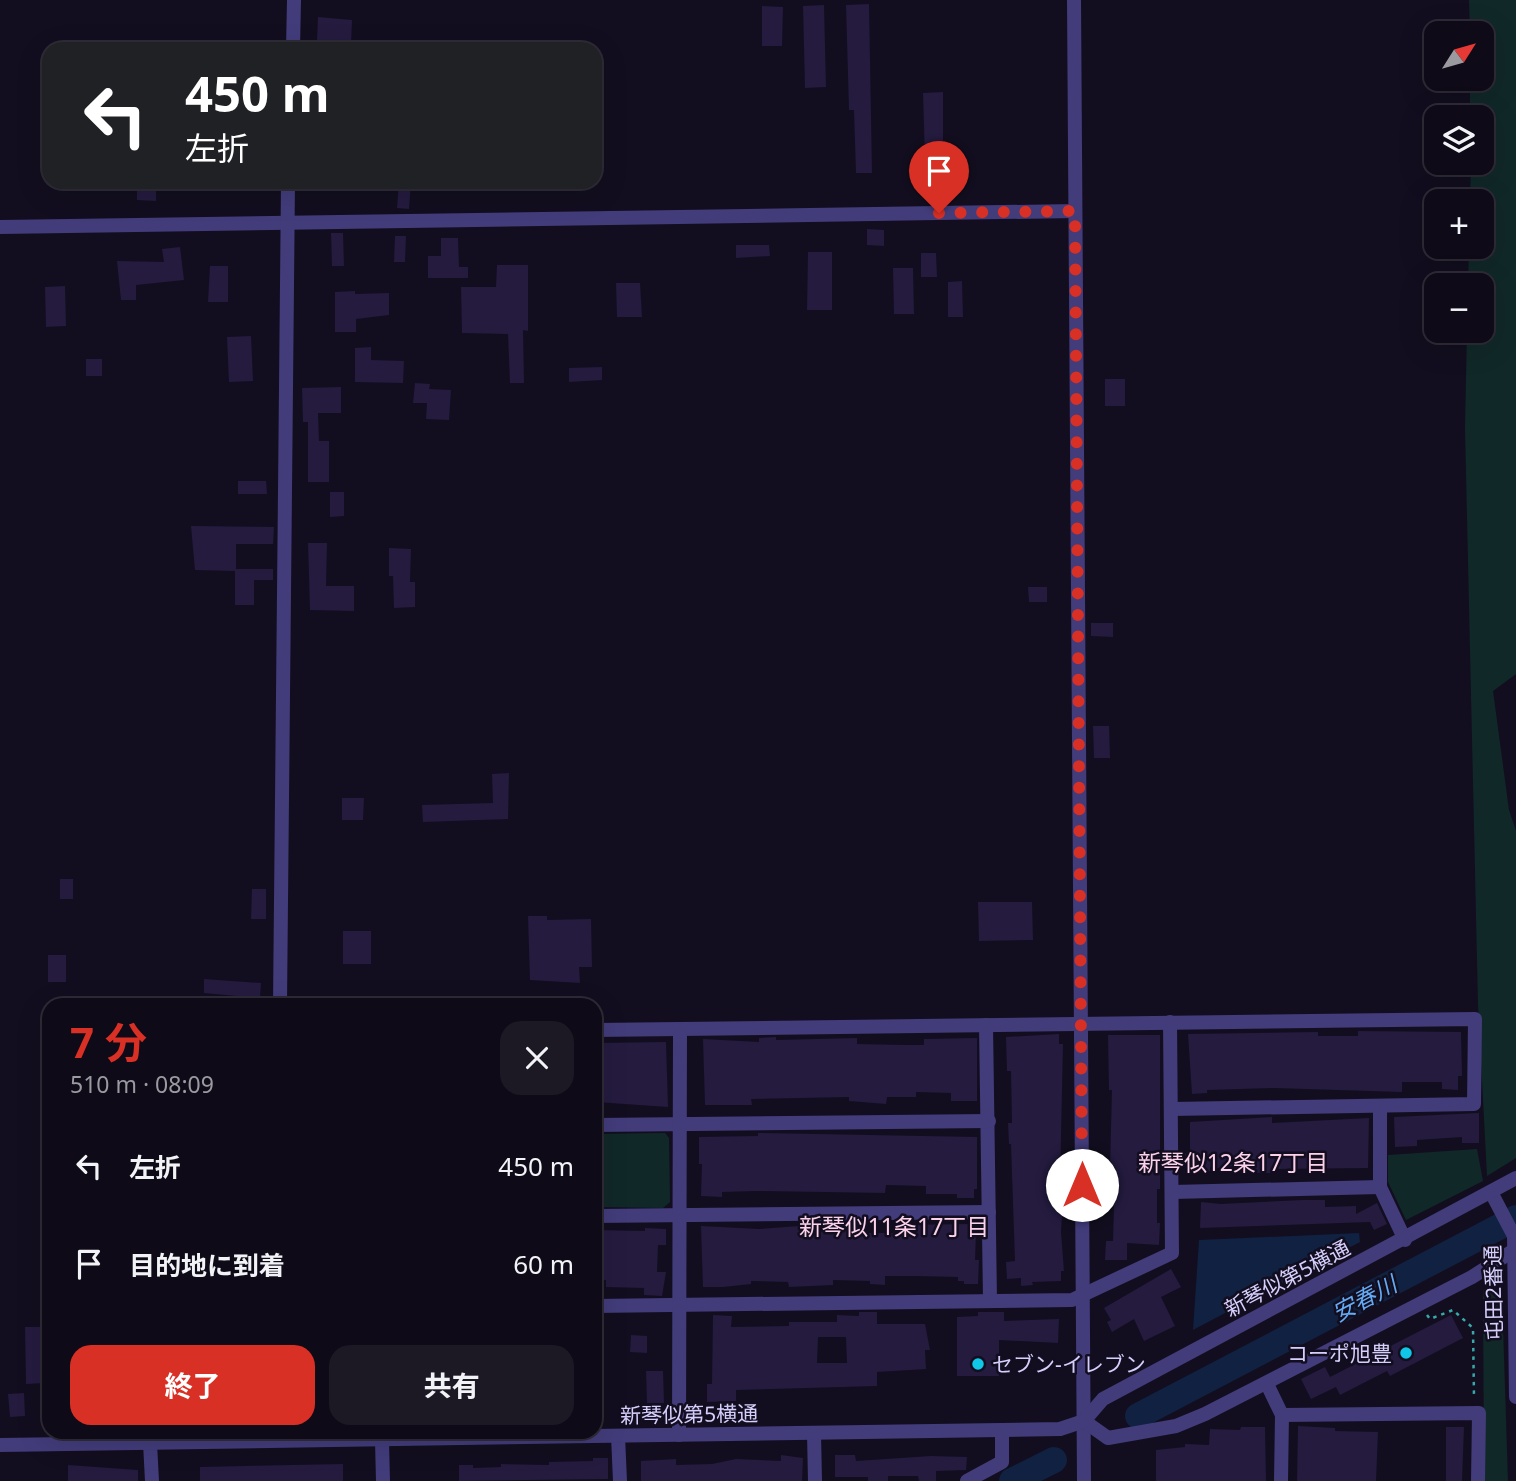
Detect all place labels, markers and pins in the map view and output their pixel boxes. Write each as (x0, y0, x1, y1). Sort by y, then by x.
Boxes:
pin (909, 141, 969, 213)
place label: コーポ旭豊 (1287, 1339, 1392, 1367)
marker: コーポ旭豊 (1398, 1345, 1414, 1361)
place label: セブン-イレブン (992, 1350, 1146, 1378)
marker: セブン-イレブン (970, 1356, 986, 1372)

